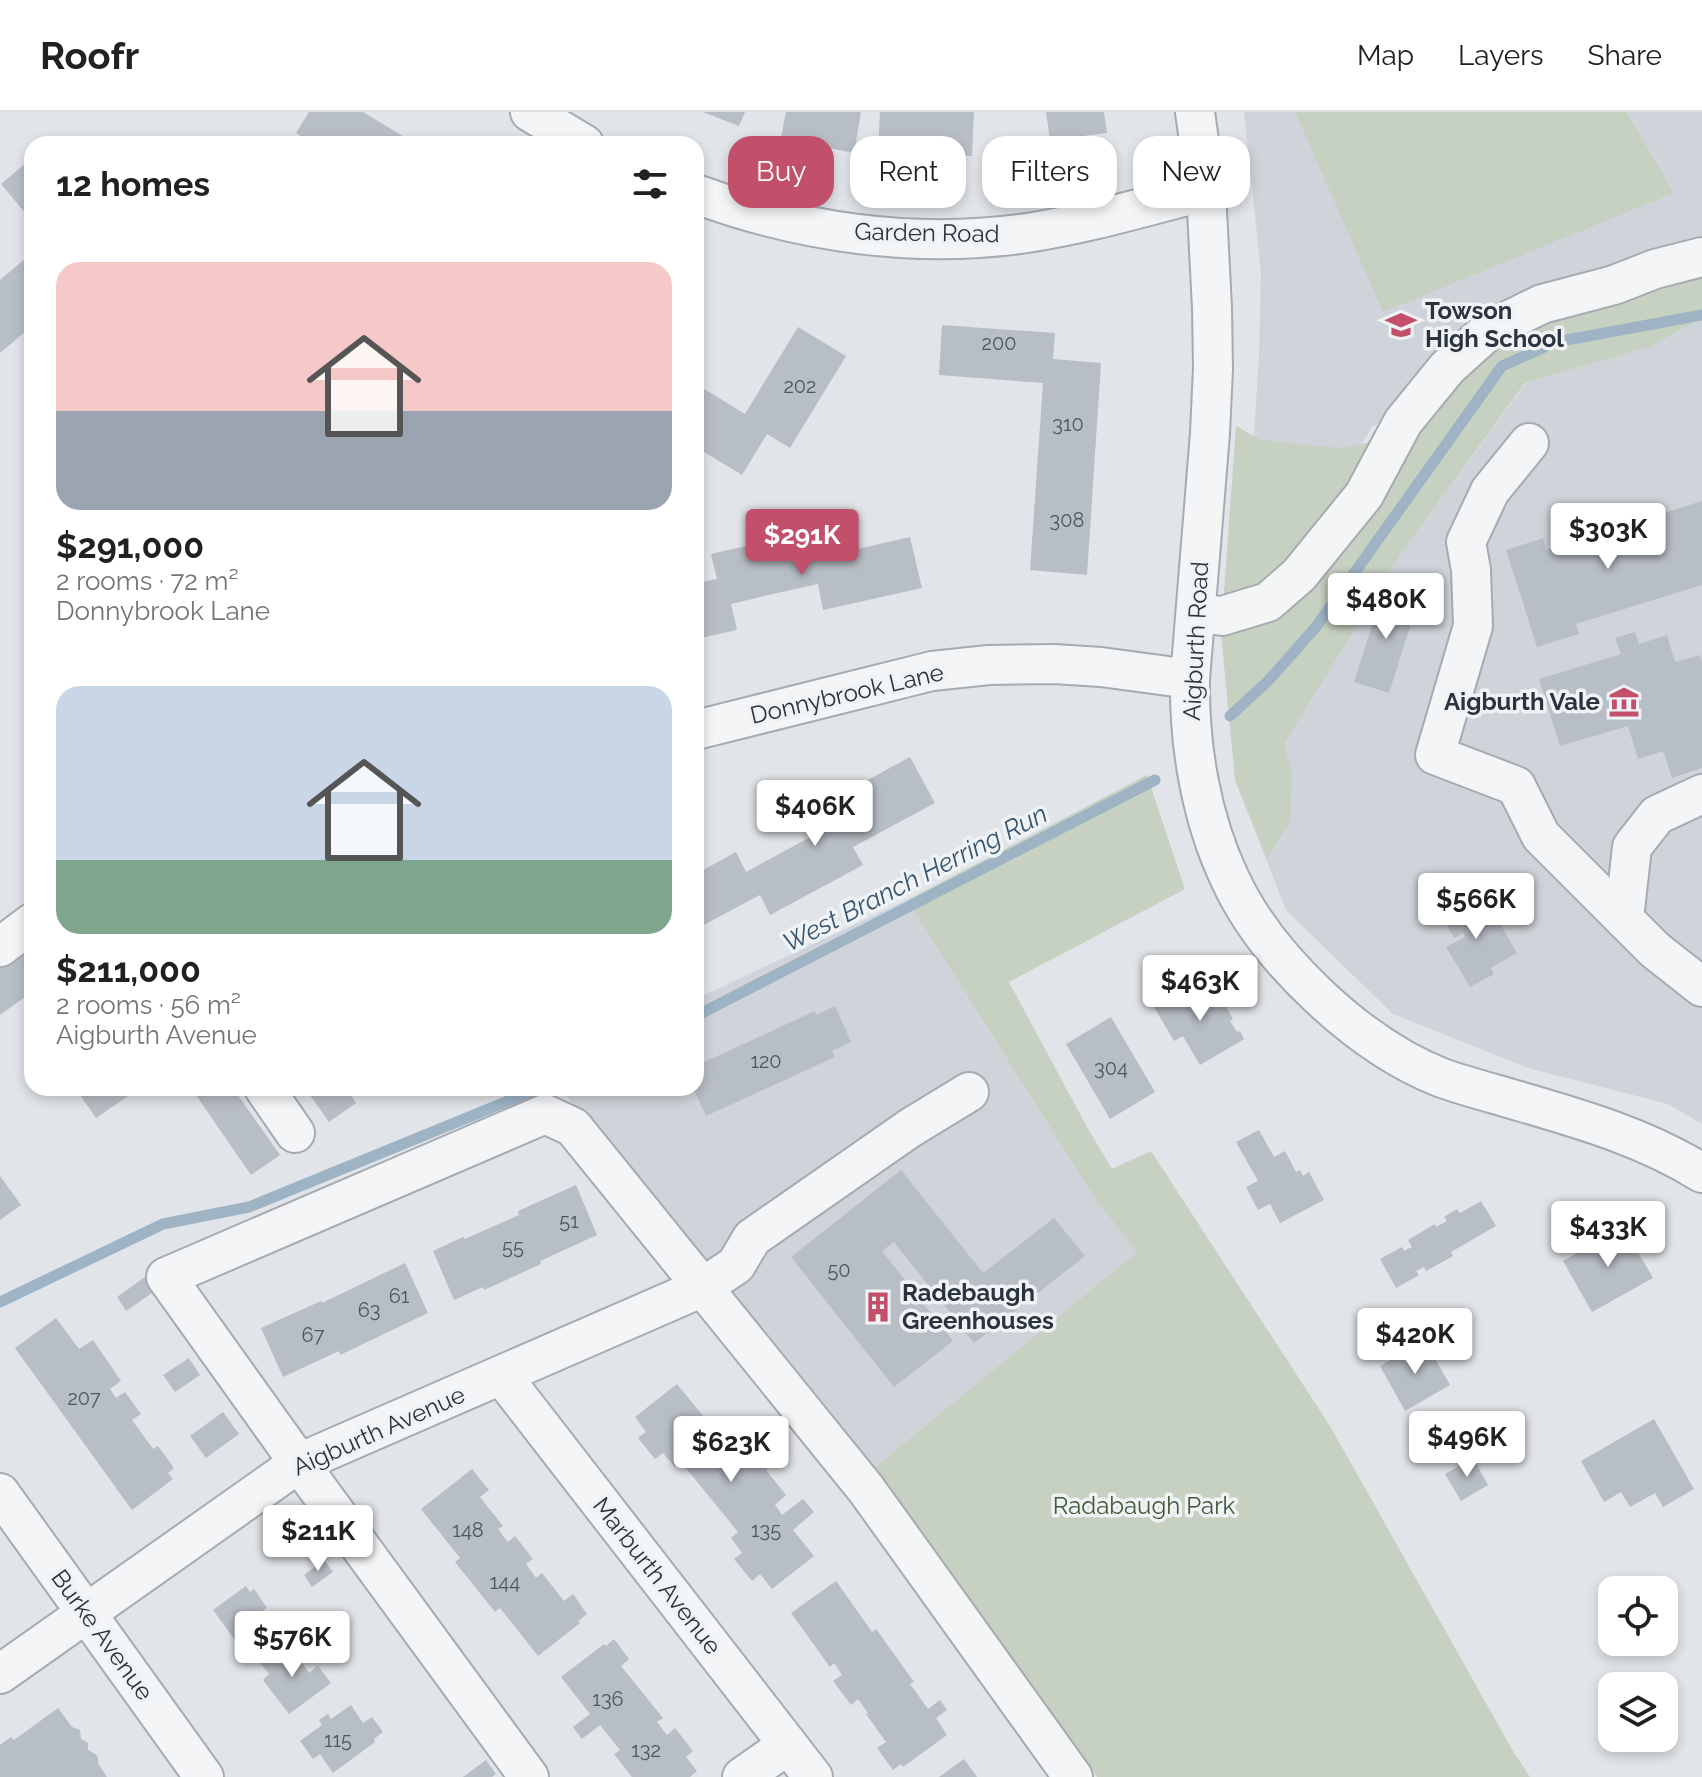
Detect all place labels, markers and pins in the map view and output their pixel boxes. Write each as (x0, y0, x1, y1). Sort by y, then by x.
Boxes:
place label: Towson High School (1425, 296, 1564, 353)
school or university icon: Towson High School (1384, 308, 1418, 342)
pin: $303K (1552, 503, 1664, 571)
pin: $291K (746, 509, 858, 577)
pin: $480K (1330, 573, 1442, 641)
museum icon: Aigburth Vale (1607, 685, 1641, 719)
place label: Aigburth Vale (1444, 687, 1600, 716)
pin: $406K (759, 780, 871, 848)
pin: $566K (1420, 873, 1532, 941)
pin: $463K (1144, 955, 1256, 1023)
pin: $433K (1552, 1201, 1664, 1269)
place label: Radebaugh Greenhouses (902, 1278, 1054, 1335)
building icon: Radebaugh Greenhouses (861, 1290, 895, 1324)
pin: $420K (1359, 1308, 1471, 1376)
pin: $496K (1411, 1411, 1523, 1479)
pin: $623K (675, 1416, 787, 1484)
pin: $211K (262, 1505, 374, 1573)
pin: $576K (236, 1611, 348, 1679)

